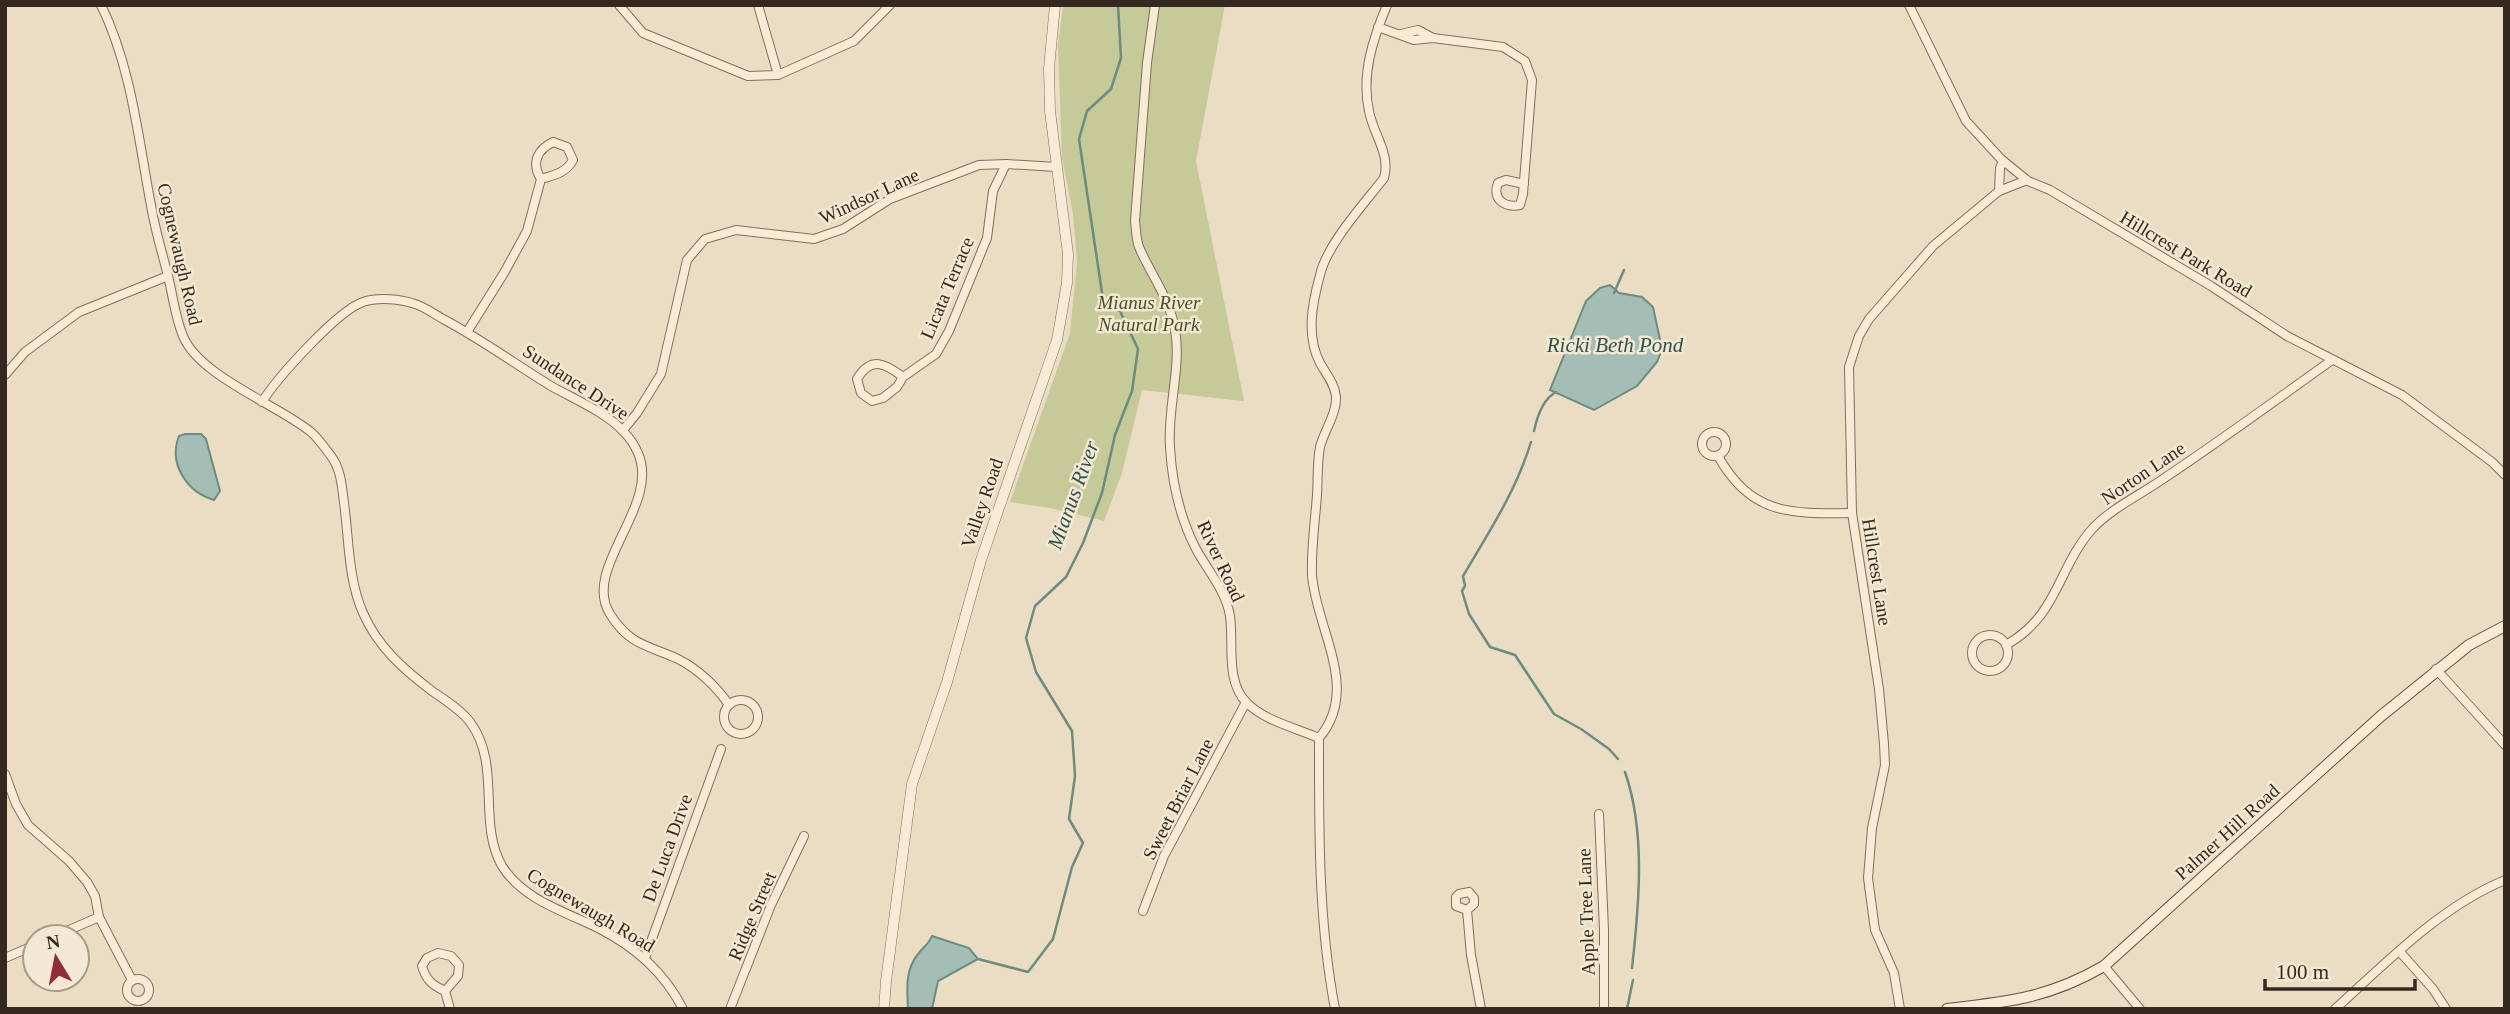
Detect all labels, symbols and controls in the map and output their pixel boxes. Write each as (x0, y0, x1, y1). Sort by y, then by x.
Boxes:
street label: Windsor Lane (816, 164, 922, 228)
street label: Cognewaugh Road (153, 181, 207, 328)
street label: Hillcrest Park Road (2116, 206, 2256, 302)
street label: Licata Terrace (916, 234, 978, 342)
park label: Mianus River Natural Park (1097, 292, 1201, 335)
water label: Ricki Beth Pond (1546, 333, 1684, 357)
street label: Sundance Drive (519, 340, 633, 424)
water label: Mianus River (1042, 437, 1104, 553)
street label: Norton Lane (2097, 437, 2189, 509)
street label: Valley Road (957, 455, 1007, 551)
street label: River Road (1193, 517, 1249, 605)
street label: Hillcrest Lane (1858, 517, 1896, 627)
street label: Sweet Briar Lane (1138, 735, 1218, 863)
street label: Palmer Hill Road (2171, 779, 2284, 884)
street label: De Luca Drive (638, 791, 696, 905)
street label: Apple Tree Lane (1573, 848, 1599, 976)
street label: Cognewaugh Road (523, 864, 659, 957)
street label: Ridge Street (724, 868, 780, 964)
north arrow (21, 923, 91, 993)
text: N (45, 930, 62, 953)
scale bar (2265, 948, 2416, 992)
text: 100 m (2276, 960, 2329, 984)

